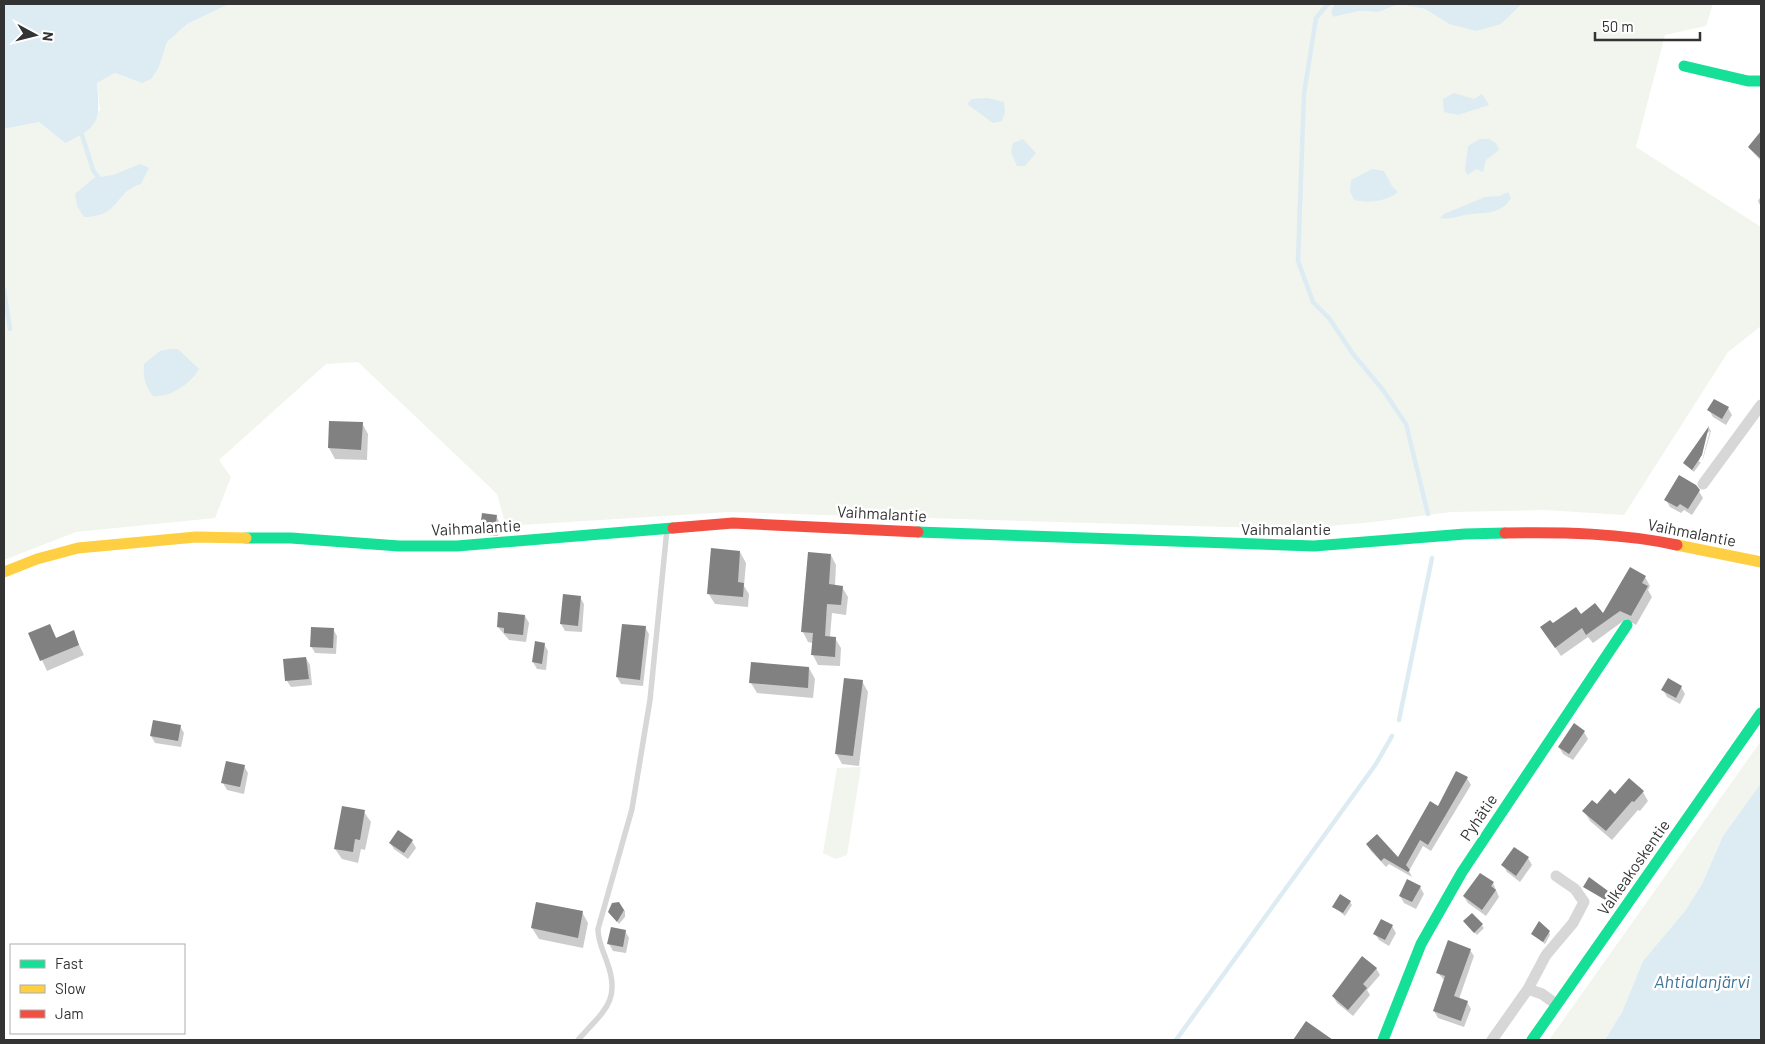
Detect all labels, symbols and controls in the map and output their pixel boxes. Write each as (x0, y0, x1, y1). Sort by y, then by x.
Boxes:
north arrow (10, 10, 60, 60)
scale bar (1595, 10, 1700, 42)
text: 50 m (1602, 17, 1634, 35)
text: N (39, 31, 57, 42)
street label: Vaihmalantie (837, 501, 927, 525)
street label: Vaihmalantie (1646, 514, 1738, 550)
street label: Vaihmalantie (431, 515, 521, 539)
street label: Vaihmalantie (1241, 519, 1331, 538)
street label: Pyhätie (1456, 790, 1500, 844)
street label: Valkeakoskentie (1593, 816, 1673, 918)
legend (10, 944, 185, 1034)
text: Fast (55, 954, 83, 972)
water label: Ahtialanjärvi (1654, 970, 1751, 992)
text: Slow (55, 979, 86, 997)
text: Jam (55, 1004, 84, 1022)

